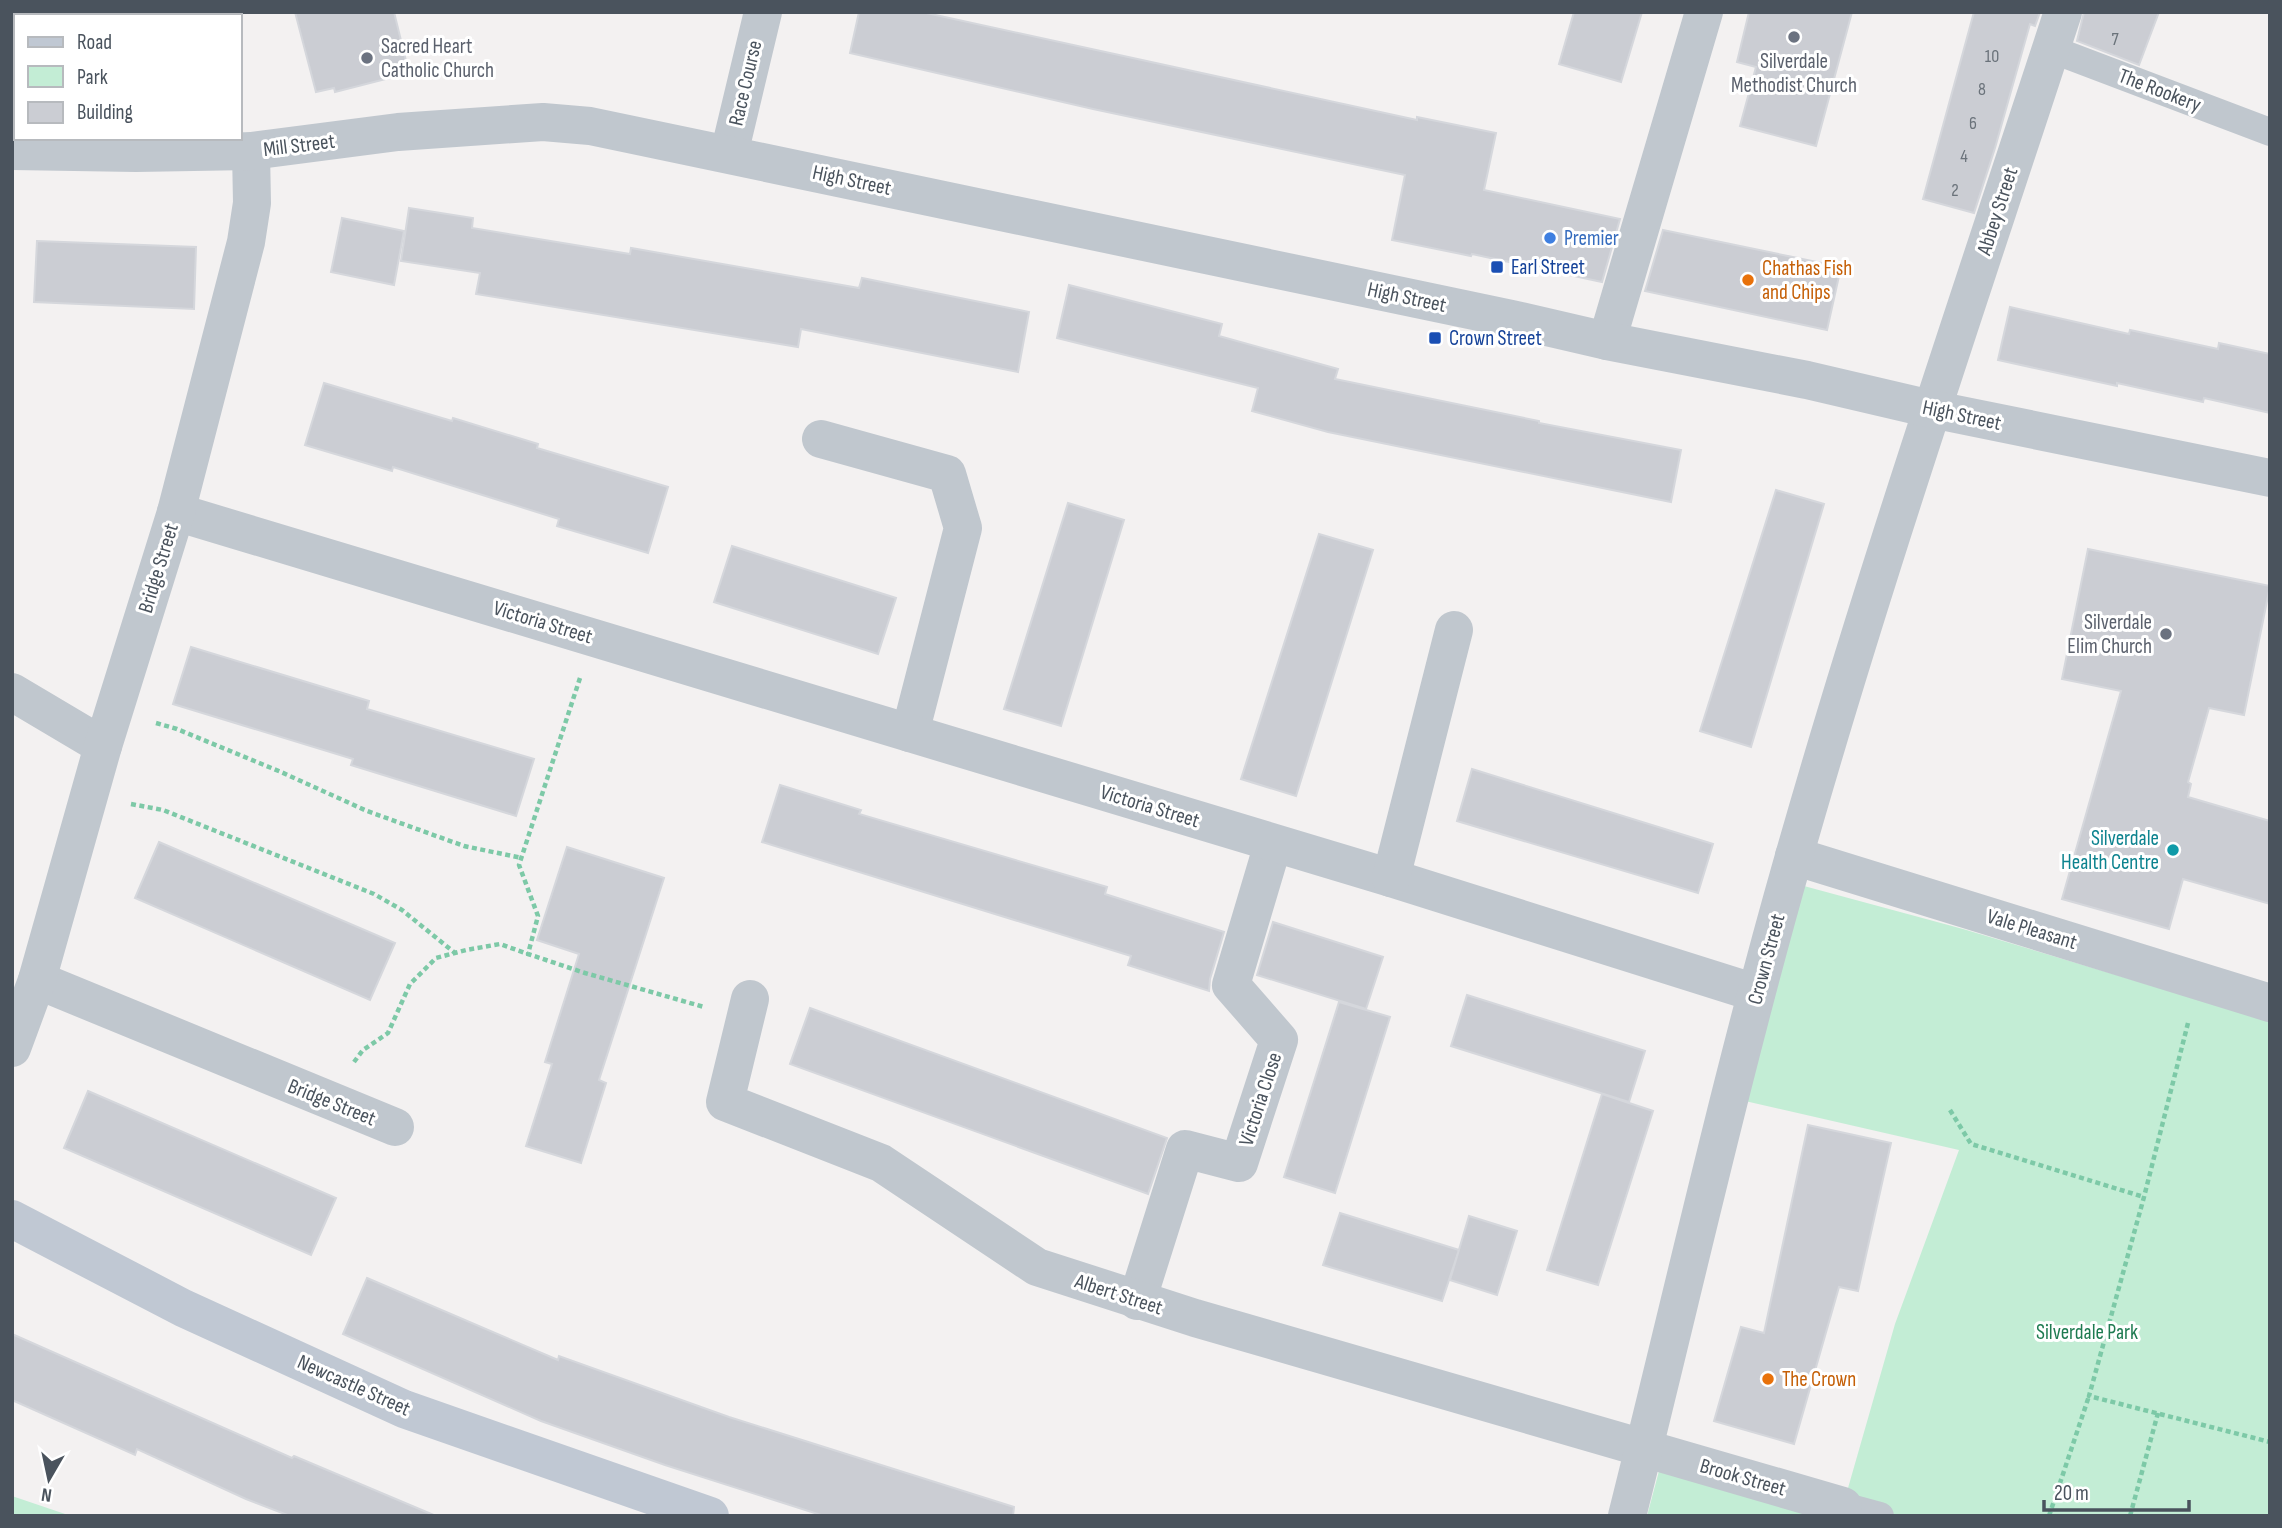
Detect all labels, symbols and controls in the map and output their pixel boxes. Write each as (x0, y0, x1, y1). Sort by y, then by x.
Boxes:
legend (14, 14, 242, 140)
marker: Silverdale Methodist Church (1786, 29, 1802, 45)
house number: 7 (2111, 29, 2119, 50)
text: Road (77, 30, 112, 55)
place label: Sacred Heart Catholic Church (381, 34, 494, 83)
street label: Race Course (724, 38, 767, 128)
house number: 10 (1985, 46, 1999, 67)
place label: Silverdale Methodist Church (1731, 49, 1857, 98)
marker: Sacred Heart Catholic Church (359, 50, 375, 66)
street label: The Rookery (2115, 63, 2205, 118)
text: Park (77, 65, 108, 90)
house number: 8 (1978, 79, 1986, 100)
text: Building (77, 100, 133, 125)
house number: 6 (1969, 113, 1977, 134)
street label: Mill Street (262, 129, 336, 162)
house number: 4 (1960, 146, 1968, 167)
street label: High Street (810, 160, 893, 201)
street label: Abbey Street (1971, 164, 2023, 259)
house number: 2 (1951, 180, 1959, 201)
place label: Premier (1564, 226, 1619, 251)
marker: Premier (1542, 230, 1558, 246)
place label: Earl Street (1511, 255, 1585, 280)
place label: Chathas Fish and Chips (1762, 256, 1852, 305)
marker: Earl Street (1489, 259, 1505, 275)
marker: Chathas Fish and Chips (1740, 272, 1756, 288)
street label: High Street (1365, 277, 1448, 318)
place label: Crown Street (1449, 326, 1542, 351)
marker: Crown Street (1427, 330, 1443, 346)
street label: High Street (1920, 395, 2003, 436)
street label: Bridge Street (133, 520, 184, 616)
street label: Victoria Street (490, 596, 595, 649)
place label: Silverdale Elim Church (2067, 610, 2152, 659)
marker: Silverdale Elim Church (2158, 626, 2174, 642)
street label: Victoria Street (1097, 780, 1202, 833)
place label: Silverdale Health Centre (2061, 826, 2159, 875)
marker: Silverdale Health Centre (2165, 842, 2181, 858)
street label: Vale Pleasant (1984, 904, 2080, 955)
street label: Crown Street (1742, 911, 1791, 1007)
street label: Victoria Close (1234, 1049, 1287, 1149)
street label: Bridge Street (284, 1074, 379, 1131)
street label: Albert Street (1071, 1268, 1166, 1320)
park label: Silverdale Park (2036, 1320, 2138, 1345)
street label: Newcastle Street (293, 1349, 414, 1421)
place label: The Crown (1782, 1367, 1856, 1392)
marker: The Crown (1760, 1371, 1776, 1387)
north arrow (14, 1444, 84, 1514)
street label: Brook Street (1697, 1453, 1789, 1502)
scale bar (2044, 1468, 2189, 1512)
text: 20 m (2054, 1481, 2089, 1506)
text: N (40, 1482, 53, 1506)

